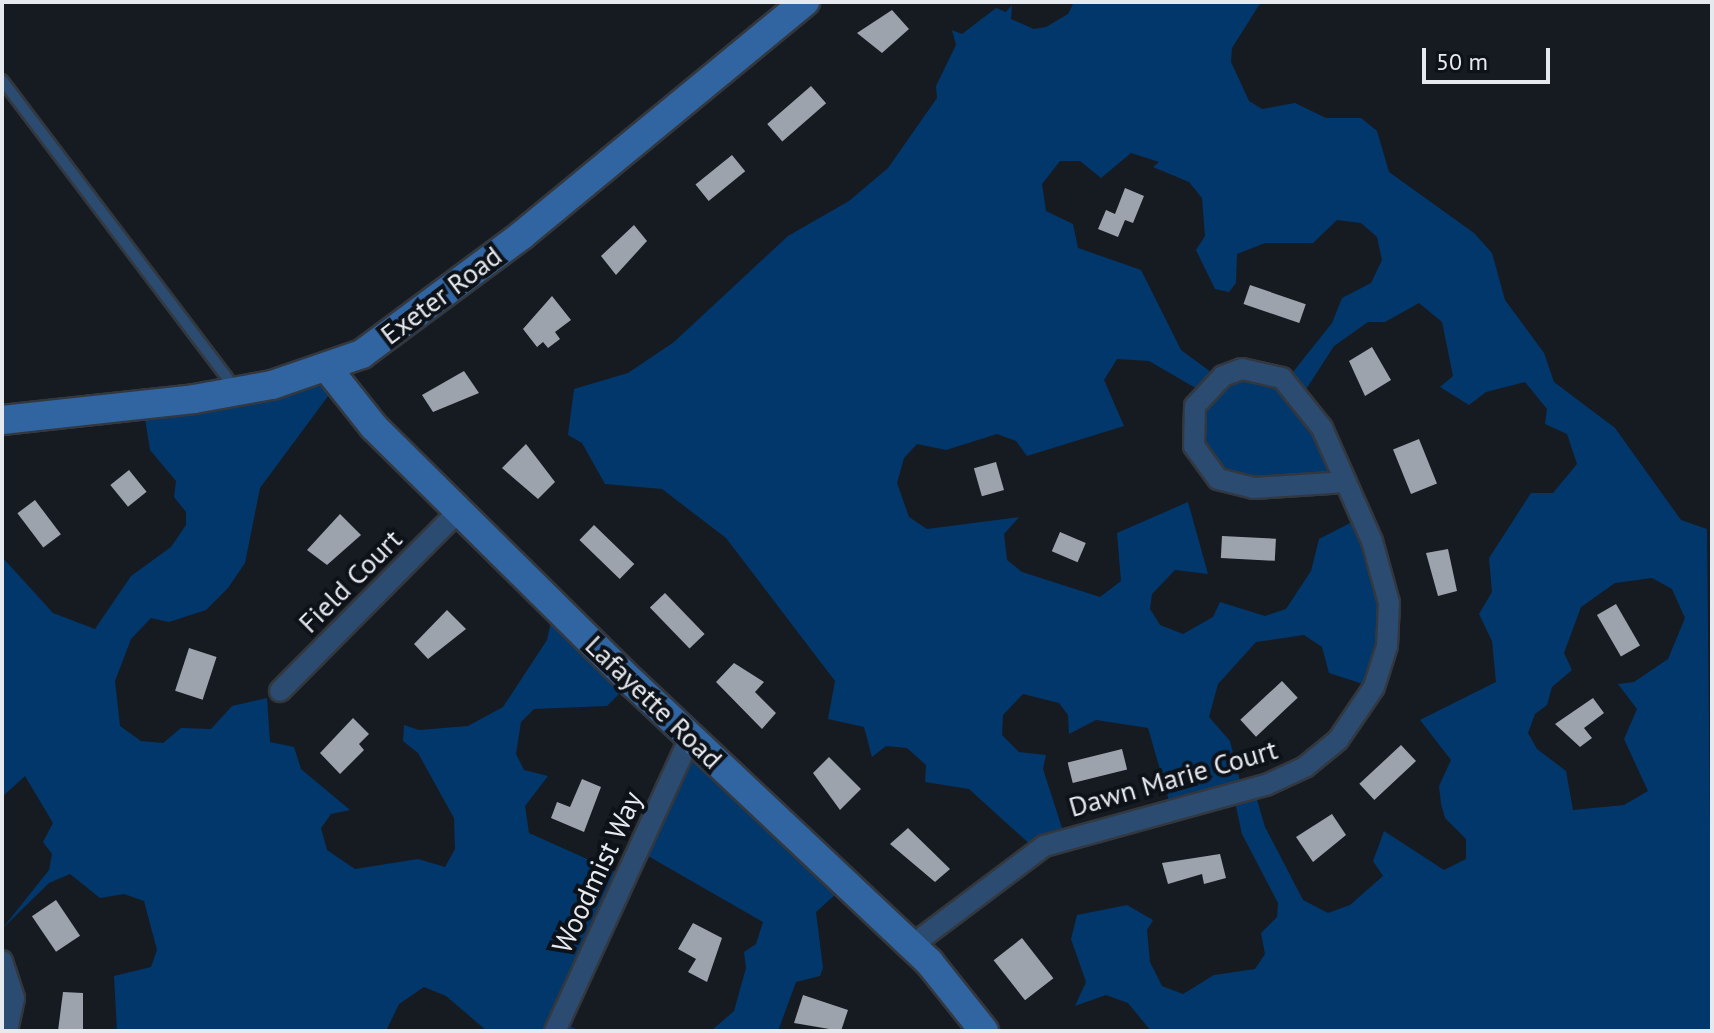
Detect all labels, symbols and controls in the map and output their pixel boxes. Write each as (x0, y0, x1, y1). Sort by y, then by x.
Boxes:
scale bar (1426, 32, 1554, 82)
text: 50 m (1436, 46, 1488, 77)
street label: Exeter Road (374, 239, 508, 351)
street label: Field Court (291, 522, 409, 640)
street label: Lafayette Road (579, 628, 729, 776)
street label: Dawn Marie Court (1065, 732, 1281, 824)
street label: Woodmist Way (545, 786, 649, 958)

